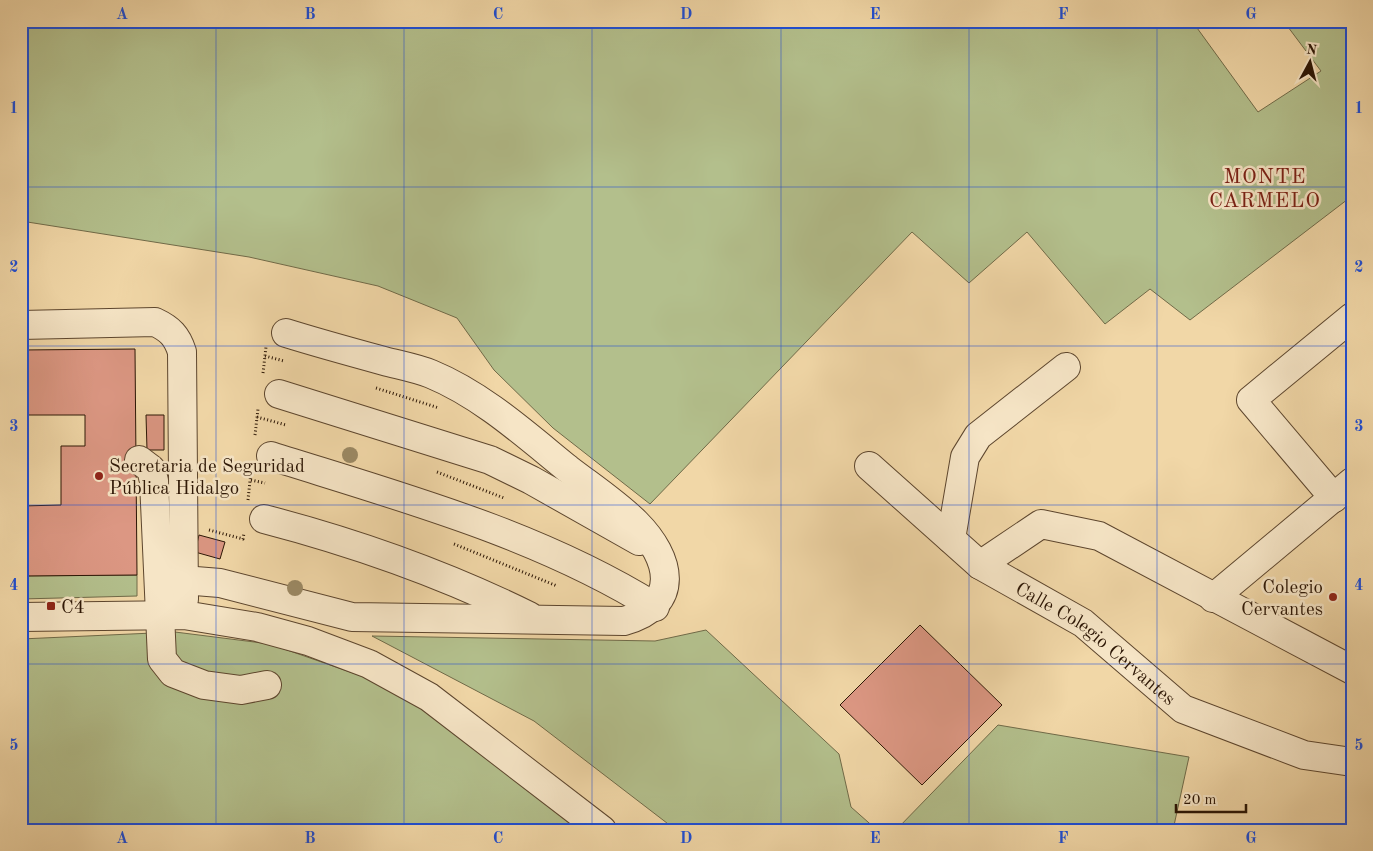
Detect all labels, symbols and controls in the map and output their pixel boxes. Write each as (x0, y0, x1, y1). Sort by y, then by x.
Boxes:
text: A (116, 7, 128, 23)
text: B (304, 7, 316, 23)
text: C (493, 7, 503, 23)
text: D (680, 7, 692, 23)
text: E (869, 7, 881, 23)
text: F (1058, 7, 1069, 23)
text: G (1245, 7, 1257, 23)
north arrow (1286, 38, 1336, 88)
text: N (1305, 42, 1318, 58)
text: 1 (9, 101, 19, 117)
text: 1 (1354, 101, 1364, 117)
district label: MONTE CARMELO (1209, 167, 1321, 212)
text: 2 (9, 260, 19, 276)
text: 2 (1354, 260, 1364, 276)
text: 3 (9, 419, 19, 435)
text: 3 (1354, 419, 1364, 435)
place label: Secretaria de Seguridad Pública Hidalgo (109, 458, 305, 499)
marker: Secretaria de Seguridad Pública Hidalgo (93, 470, 105, 482)
text: 4 (9, 578, 19, 594)
text: 4 (1354, 578, 1364, 594)
place label: Colegio Cervantes (1241, 579, 1323, 620)
street label: Calle Colegio Cervantes (1011, 580, 1178, 710)
marker: Colegio Cervantes (1327, 591, 1339, 603)
place label: C4 (61, 599, 85, 618)
marker: C4 (45, 600, 57, 612)
text: 5 (9, 738, 19, 754)
text: 5 (1354, 738, 1364, 754)
scale bar (1176, 781, 1246, 813)
text: 20 m (1183, 793, 1217, 808)
text: A (116, 831, 128, 847)
text: B (304, 831, 316, 847)
text: C (493, 831, 503, 847)
text: D (680, 831, 692, 847)
text: E (869, 831, 881, 847)
text: F (1058, 831, 1069, 847)
text: G (1245, 831, 1257, 847)

